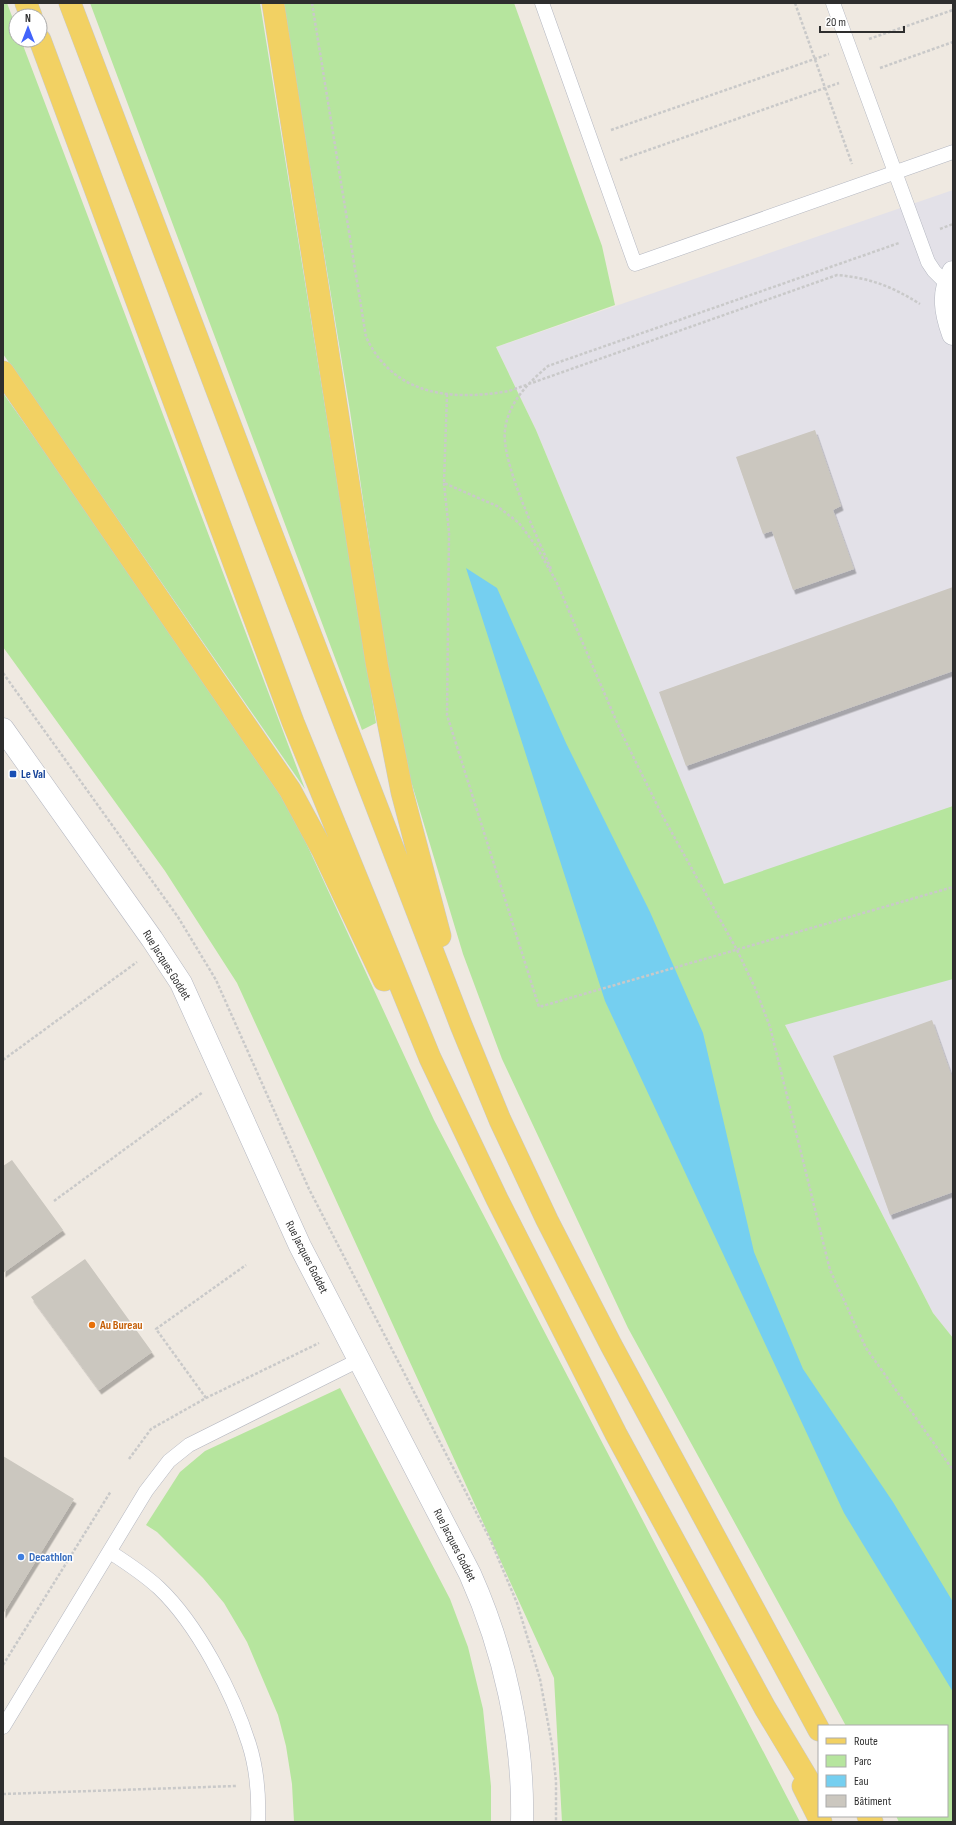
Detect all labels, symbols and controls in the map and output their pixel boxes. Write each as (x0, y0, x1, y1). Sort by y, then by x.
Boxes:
north arrow (8, 8, 48, 48)
scale bar (820, 8, 904, 34)
text: N (25, 12, 31, 25)
text: 20 m (826, 15, 846, 30)
place label: Le Val (21, 767, 45, 782)
marker: Le Val (8, 769, 18, 779)
street label: Rue Jacques Goddet (139, 928, 194, 1003)
street label: Rue Jacques Goddet (282, 1218, 331, 1296)
place label: Au Bureau (99, 1318, 143, 1333)
marker: Au Bureau (87, 1320, 97, 1330)
street label: Rue Jacques Goddet (430, 1506, 479, 1584)
place label: Decathlon (29, 1550, 73, 1565)
marker: Decathlon (16, 1552, 26, 1562)
legend (818, 1725, 948, 1817)
text: Route (854, 1734, 878, 1749)
text: Parc (854, 1754, 872, 1769)
text: Eau (854, 1774, 868, 1789)
text: Bâtiment (854, 1794, 892, 1809)

